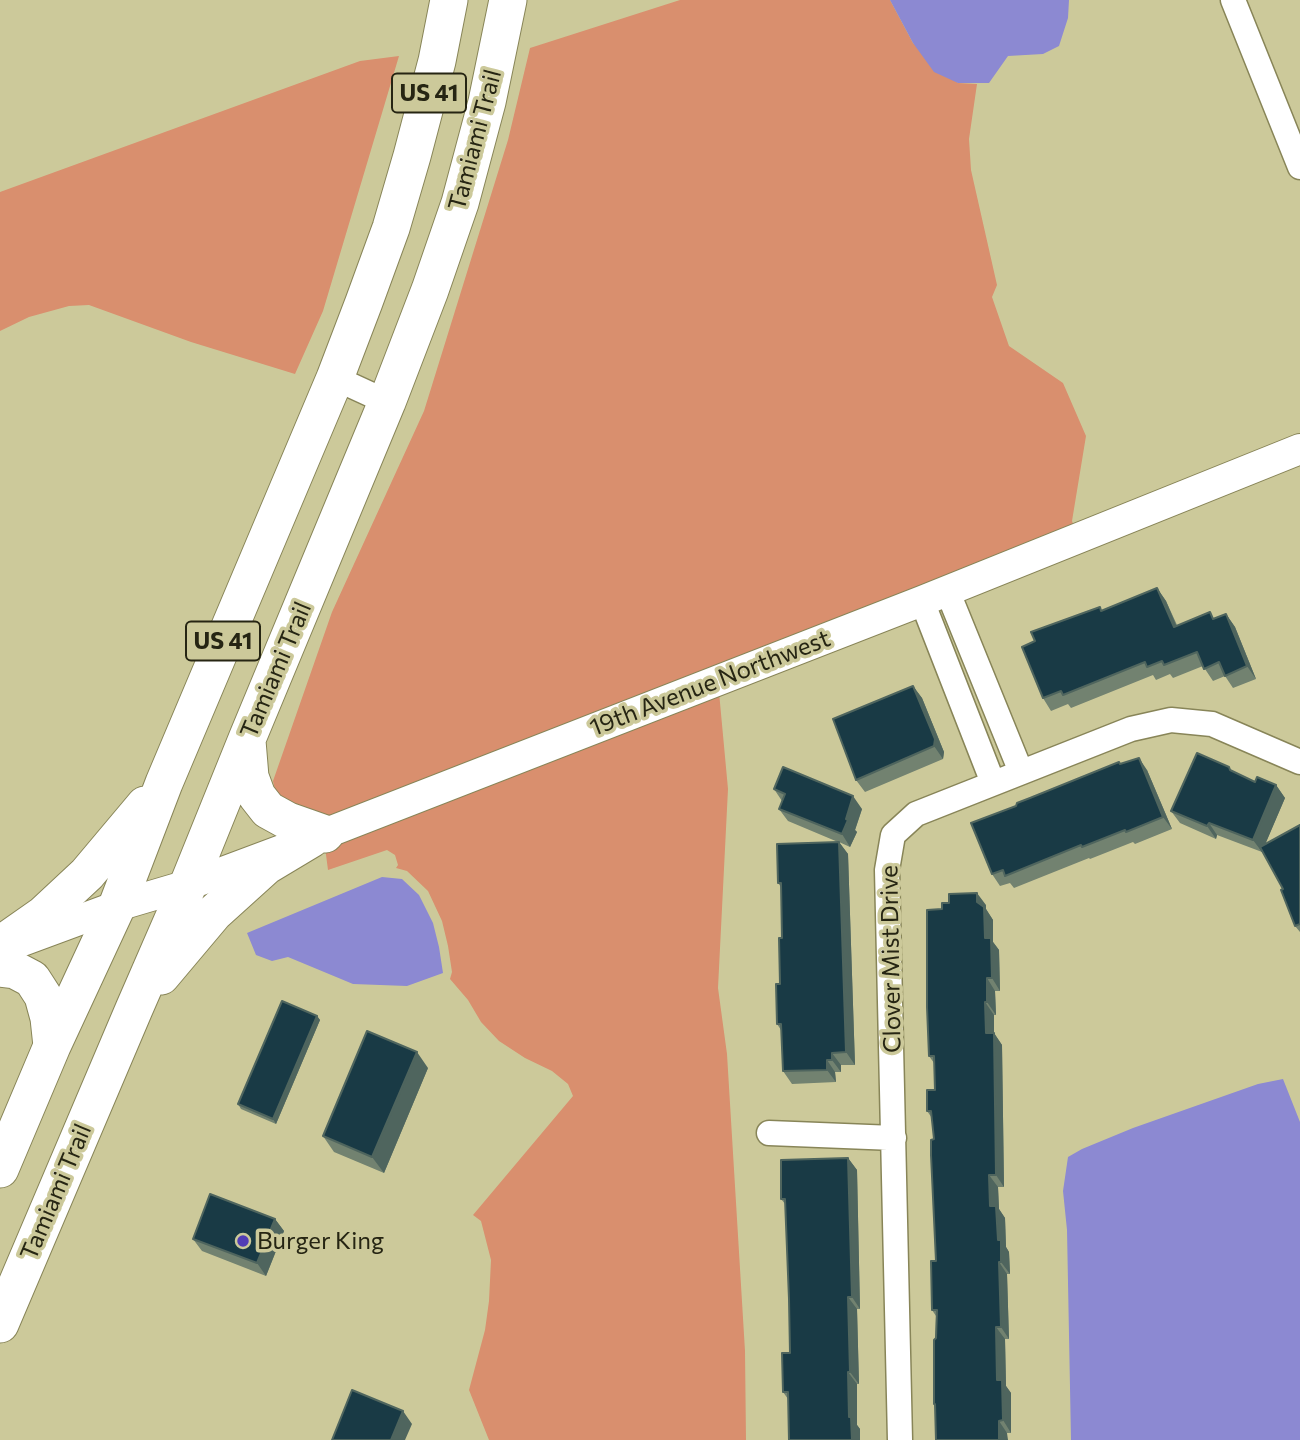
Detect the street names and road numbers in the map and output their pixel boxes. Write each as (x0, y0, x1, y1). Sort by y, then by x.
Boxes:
street label: Tamiami Trail (442, 66, 508, 214)
road number: US 41 (392, 74, 466, 113)
street label: Tamiami Trail (234, 598, 318, 742)
road number: US 41 (186, 622, 260, 660)
street label: 19th Avenue Northwest (586, 624, 834, 742)
street label: Clover Mist Drive (875, 865, 907, 1053)
street label: Tamiami Trail (14, 1120, 98, 1264)

